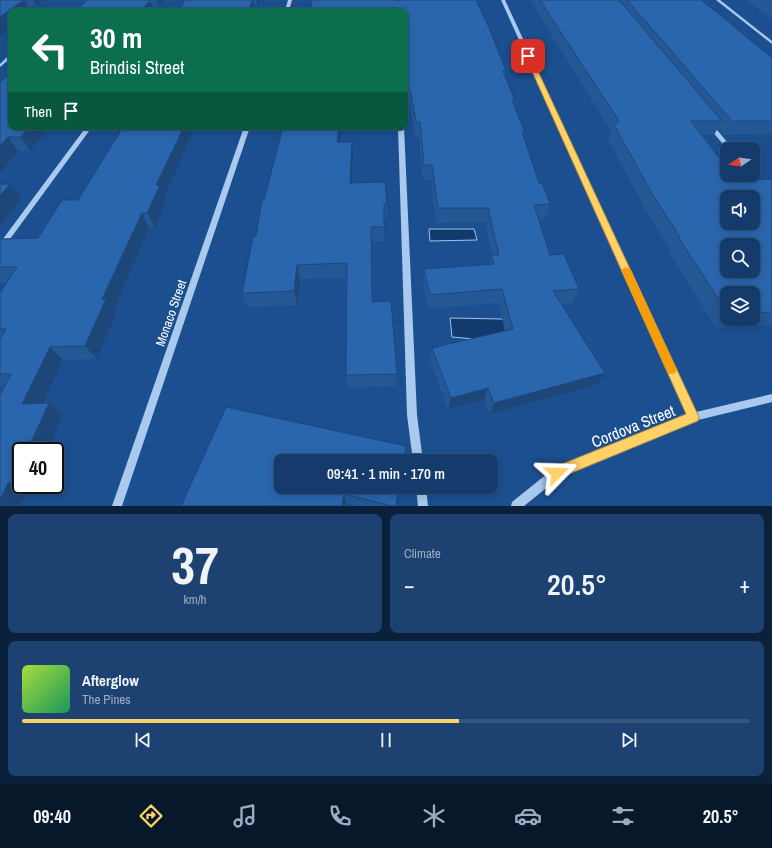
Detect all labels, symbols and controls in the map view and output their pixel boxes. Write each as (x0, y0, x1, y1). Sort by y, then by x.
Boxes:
text: 30 m (90, 19, 142, 57)
icon: left (24, 24, 76, 76)
pin (511, 39, 545, 73)
icon: arrive (517, 45, 539, 67)
text: Brindisi Street (90, 55, 184, 80)
icon: arrive (60, 100, 82, 122)
text: Then (24, 101, 52, 122)
north arrow (720, 142, 760, 182)
map controls (720, 142, 760, 326)
button: sound (720, 190, 760, 230)
button: search (720, 238, 760, 278)
street label: Monaco Street (152, 277, 190, 349)
button: layers (720, 286, 760, 326)
street label: Cordova Street (588, 399, 678, 453)
speed limit sign: 40 (12, 442, 64, 494)
position arrow (536, 452, 578, 494)
text: 09:41 · 1 min · 170 m (327, 463, 445, 484)
text: 37 (171, 530, 219, 600)
text: Climate (404, 545, 441, 562)
text: 20.5° (547, 564, 607, 604)
text: − (404, 570, 415, 600)
text: + (739, 570, 750, 600)
text: km/h (183, 591, 207, 608)
text: Afterglow (82, 670, 139, 691)
text: The Pines (82, 691, 131, 708)
icon: previous (132, 729, 154, 751)
icon: pause (375, 729, 397, 751)
icon: next (618, 729, 640, 751)
icon: directions (137, 802, 165, 830)
icon: music (231, 802, 259, 830)
icon: phone (326, 802, 354, 830)
icon: climate (420, 802, 448, 830)
icon: car (514, 802, 542, 830)
icon: filters (609, 802, 637, 830)
text: 09:40 (33, 804, 71, 829)
text: 20.5° (703, 804, 739, 829)

